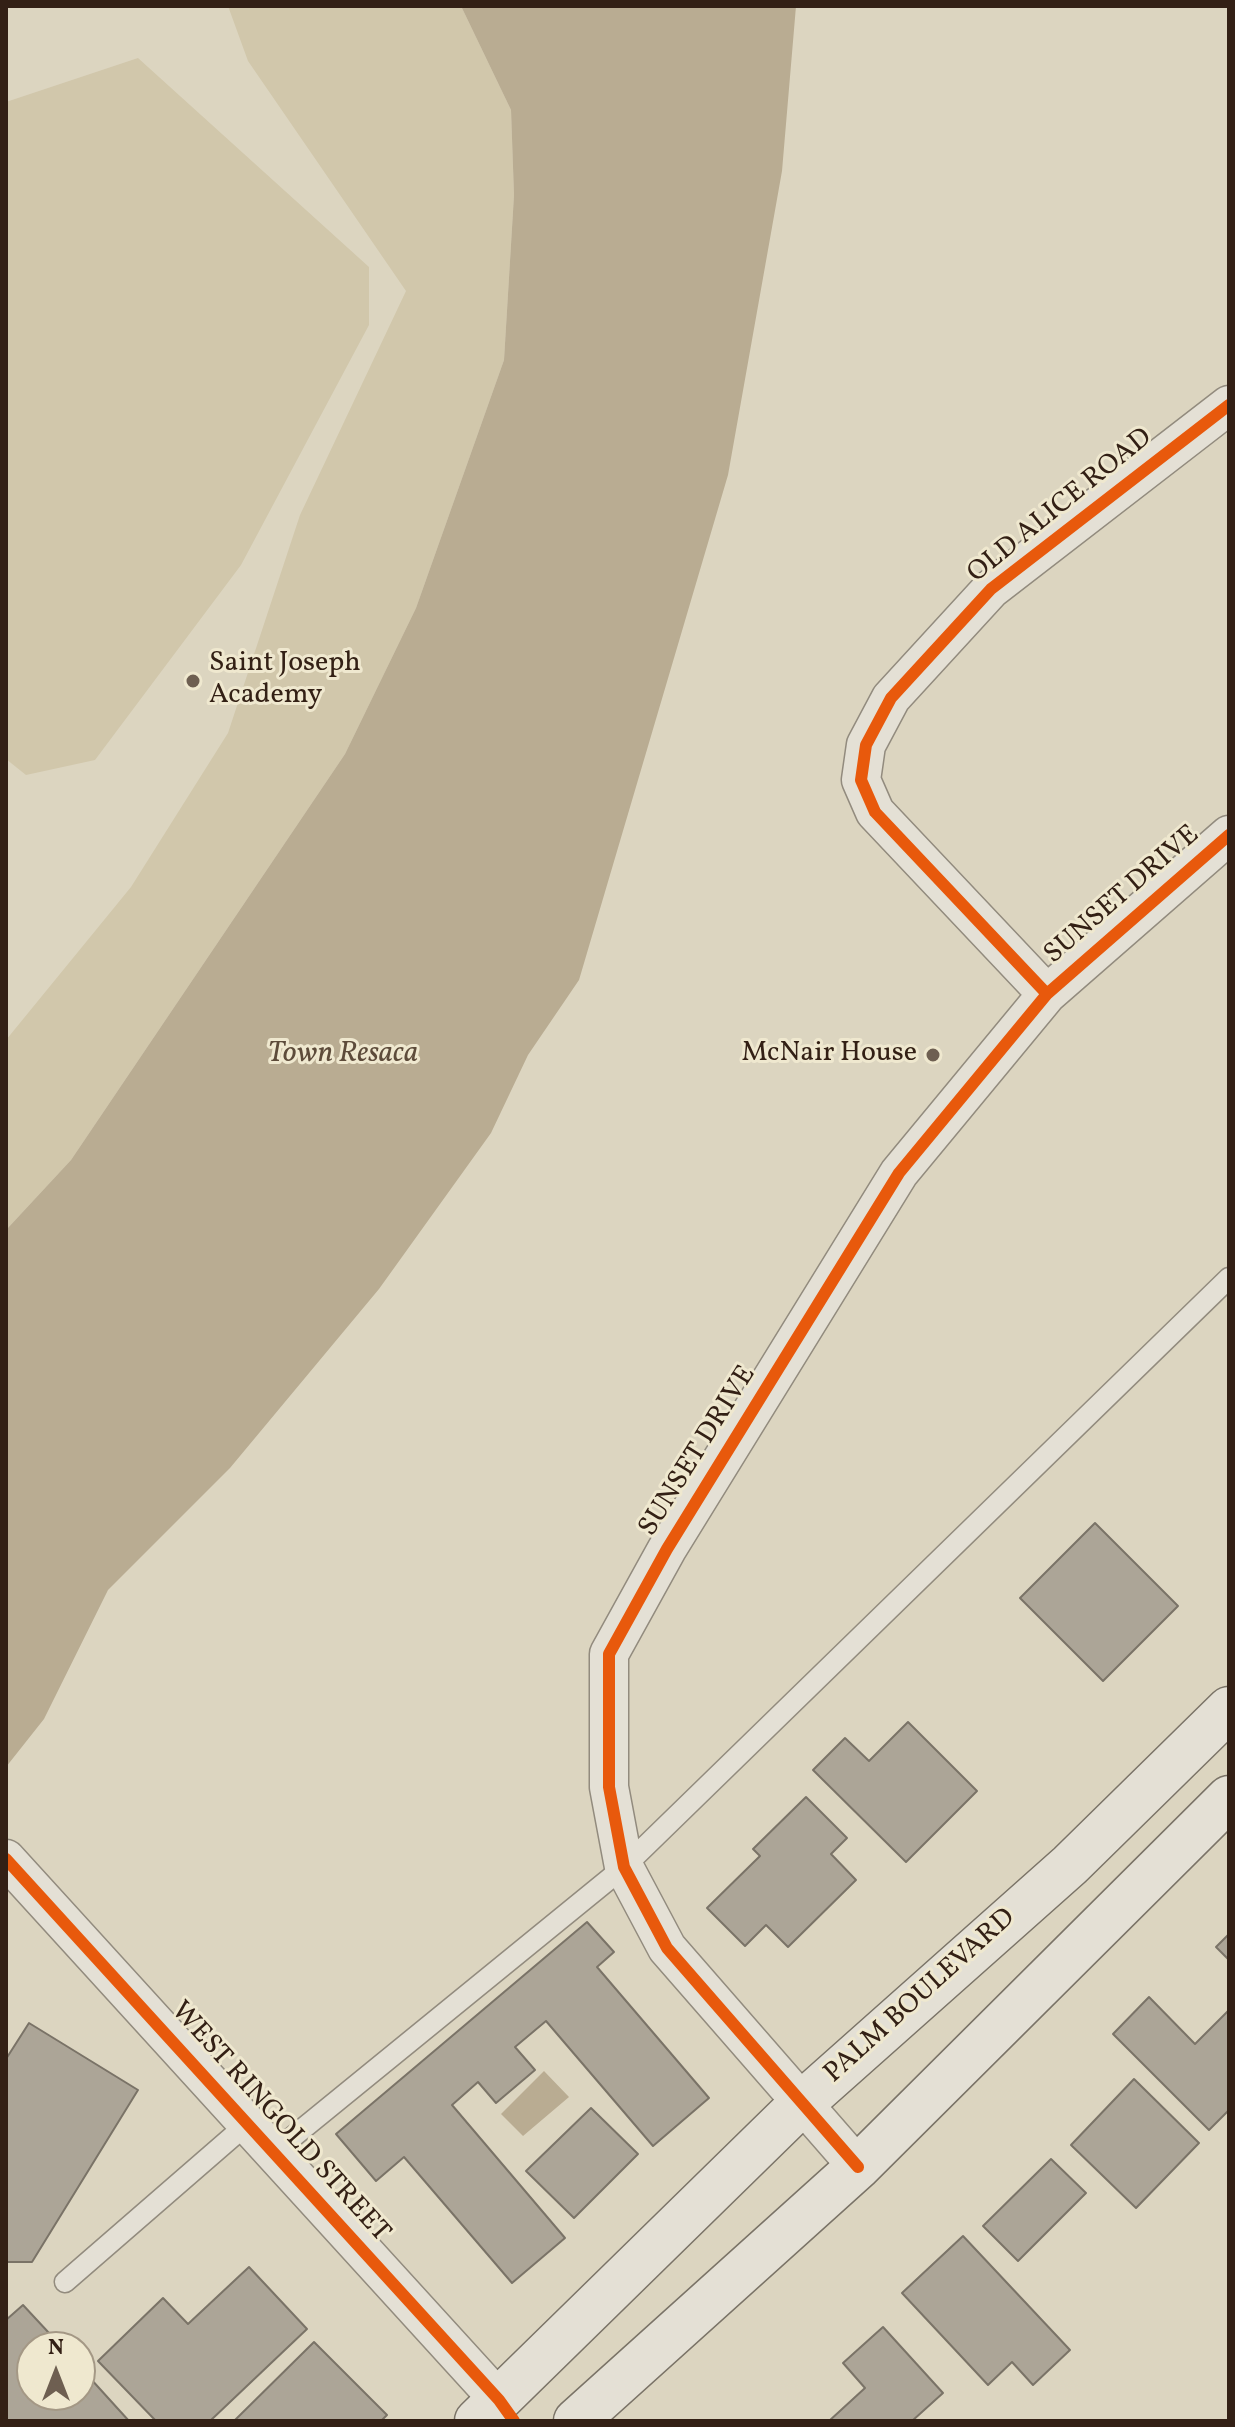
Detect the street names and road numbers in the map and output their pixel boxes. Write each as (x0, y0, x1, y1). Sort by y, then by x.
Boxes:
street label: OLD ALICE ROAD (962, 422, 1160, 592)
street label: SUNSET DRIVE (1039, 820, 1207, 972)
street label: SUNSET DRIVE (633, 1361, 765, 1543)
street label: PALM BOULEVARD (819, 1902, 1023, 2092)
street label: WEST RINGOLD STREET (162, 1996, 396, 2250)

